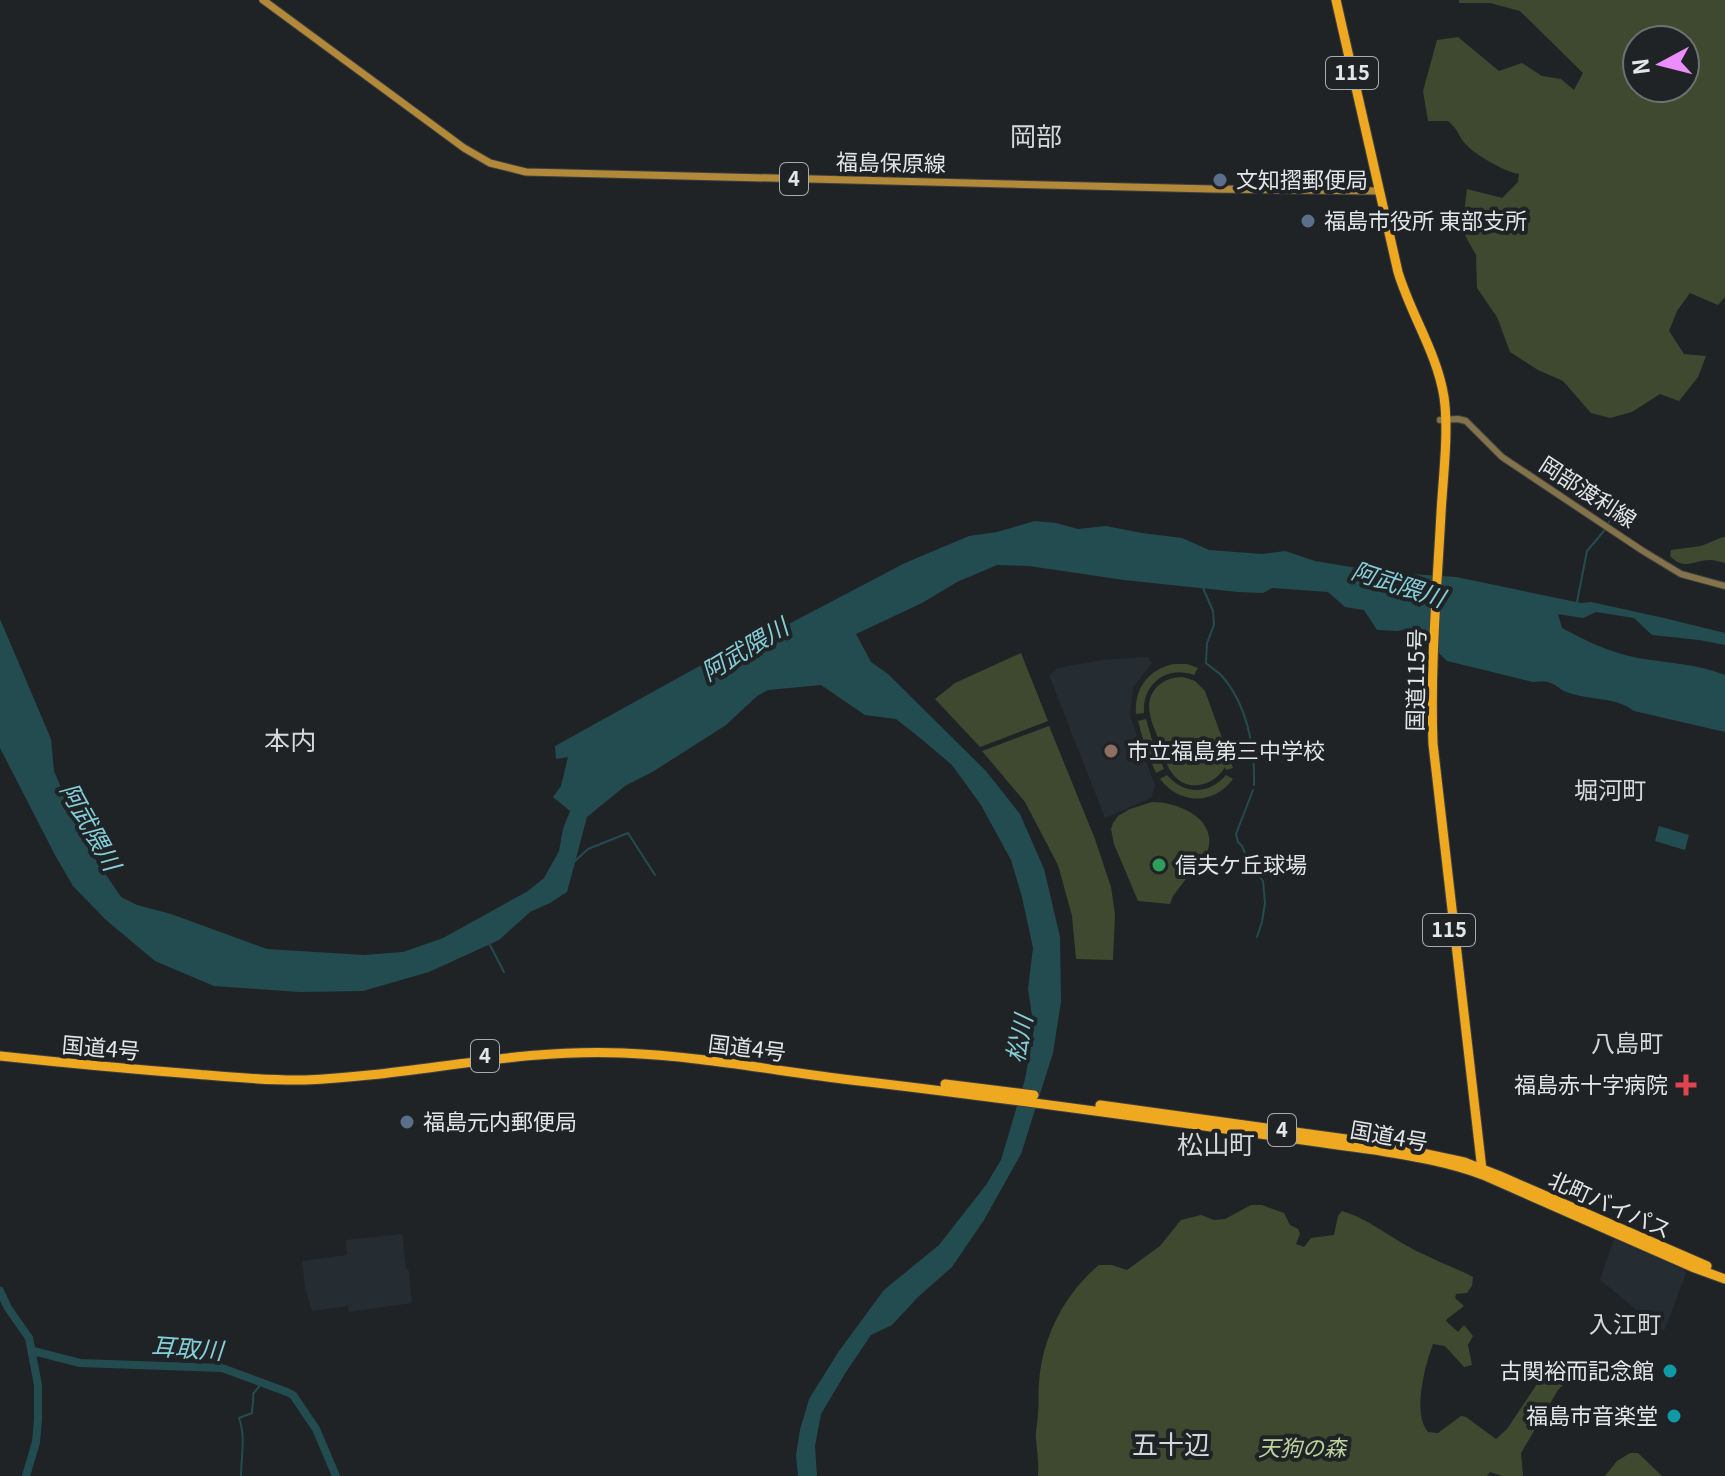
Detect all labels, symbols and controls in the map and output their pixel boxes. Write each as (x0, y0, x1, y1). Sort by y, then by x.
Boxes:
north arrow (1621, 24, 1701, 104)
road number: 115 (1326, 57, 1378, 89)
text: N (1622, 57, 1656, 77)
district label: 岡部 (1010, 116, 1062, 153)
street label: 福島保原線 (836, 144, 946, 178)
place label: 文知摺郵便局 (1236, 162, 1368, 194)
road number: 4 (780, 163, 808, 195)
marker: 文知摺郵便局 (1211, 171, 1229, 189)
place label: 福島市役所 東部支所 (1324, 203, 1527, 235)
marker: 福島市役所 東部支所 (1299, 212, 1317, 230)
street label: 岡部渡利線 (1534, 447, 1644, 534)
water label: 阿武隈川 (1348, 551, 1453, 615)
water label: 阿武隈川 (694, 607, 796, 688)
street label: 国道115号 (1397, 628, 1431, 732)
district label: 本内 (264, 720, 316, 757)
place label: 市立福島第三中学校 (1127, 733, 1325, 765)
marker: 市立福島第三中学校 (1102, 742, 1120, 760)
district label: 堀河町 (1574, 771, 1646, 806)
water label: 阿武隈川 (54, 775, 132, 879)
place label: 信夫ケ丘球場 (1175, 847, 1307, 879)
marker: 信夫ケ丘球場 (1150, 856, 1168, 874)
road number: 115 (1423, 914, 1475, 946)
water label: 松川 (996, 1009, 1040, 1065)
district label: 八島町 (1591, 1024, 1663, 1059)
street label: 国道4号 (706, 1025, 788, 1067)
street label: 国道4号 (61, 1027, 142, 1065)
road number: 4 (471, 1040, 499, 1072)
place label: 福島赤十字病院 (1514, 1067, 1668, 1099)
marker: 福島赤十字病院 (1675, 1074, 1697, 1096)
place label: 福島元内郵便局 (423, 1104, 577, 1136)
street label: 国道4号 (1348, 1111, 1431, 1157)
marker: 福島元内郵便局 (398, 1113, 416, 1131)
road number: 4 (1268, 1114, 1296, 1146)
district label: 松山町 (1177, 1124, 1255, 1161)
street label: 北町バイパス (1544, 1162, 1677, 1245)
district label: 入江町 (1589, 1305, 1661, 1340)
water label: 耳取川 (150, 1327, 227, 1367)
place label: 古関裕而記念館 (1500, 1353, 1654, 1385)
marker: 古関裕而記念館 (1661, 1362, 1679, 1380)
place label: 福島市音楽堂 (1526, 1398, 1658, 1430)
marker: 福島市音楽堂 (1665, 1407, 1683, 1425)
district label: 五十辺 (1132, 1424, 1210, 1461)
park label: 天狗の森 (1258, 1430, 1348, 1462)

